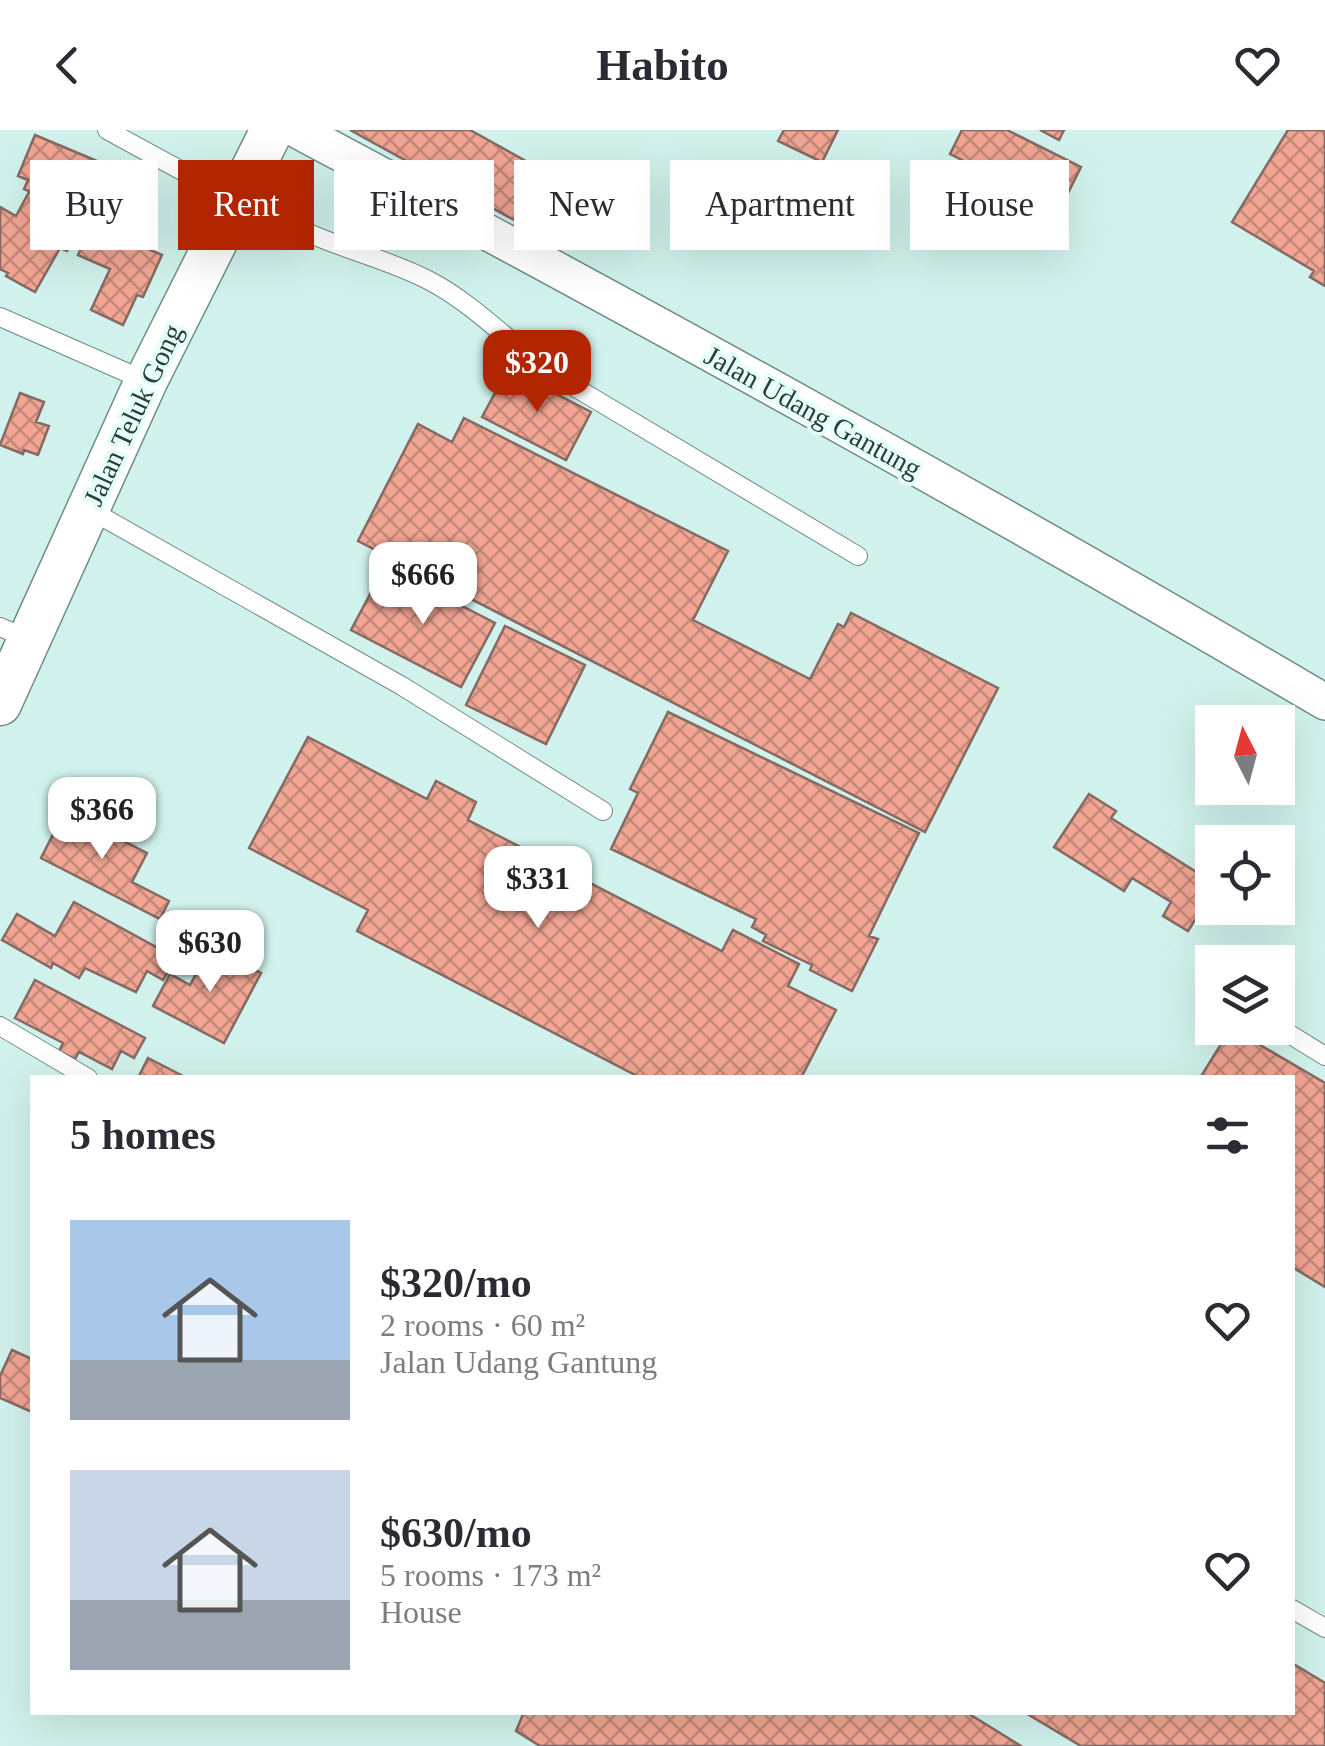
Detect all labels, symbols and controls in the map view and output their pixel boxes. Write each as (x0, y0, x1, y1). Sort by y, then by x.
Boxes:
icon: back (40, 38, 95, 93)
icon: heart (1230, 38, 1285, 93)
text: Habito (596, 40, 729, 90)
chip: Buy (30, 160, 158, 250)
chip: Rent (178, 160, 314, 250)
chip: Filters (334, 160, 494, 250)
chip: New (514, 160, 650, 250)
chip: Apartment (670, 160, 890, 250)
chip: House (910, 160, 1069, 250)
street label: Jalan Teluk Gong (77, 319, 189, 511)
pin: $320 (478, 330, 596, 415)
street label: Jalan Udang Gantung (699, 340, 927, 484)
text: $320 (505, 344, 569, 380)
pin: $666 (364, 542, 482, 627)
text: $666 (391, 556, 455, 592)
north arrow (1195, 705, 1295, 805)
map controls (1195, 705, 1295, 1045)
pin: $366 (43, 777, 161, 862)
text: $366 (70, 791, 134, 827)
button: locate (1195, 825, 1295, 925)
pin: $331 (479, 846, 597, 931)
text: $331 (506, 860, 570, 896)
pin: $630 (151, 910, 269, 995)
text: $630 (178, 924, 242, 960)
button: layers (1195, 945, 1295, 1045)
icon: filters (1200, 1108, 1255, 1163)
text: 5 homes (70, 1112, 216, 1158)
icon: home (150, 1260, 270, 1380)
text: $320/mo (380, 1260, 532, 1306)
icon: heart (1200, 1293, 1255, 1348)
text: 2 rooms · 60 m² (380, 1307, 585, 1343)
text: Jalan Udang Gantung (380, 1344, 657, 1380)
icon: home (150, 1510, 270, 1630)
text: $630/mo (380, 1510, 532, 1556)
icon: heart (1200, 1543, 1255, 1598)
text: 5 rooms · 173 m² (380, 1557, 601, 1593)
text: House (380, 1594, 462, 1630)

